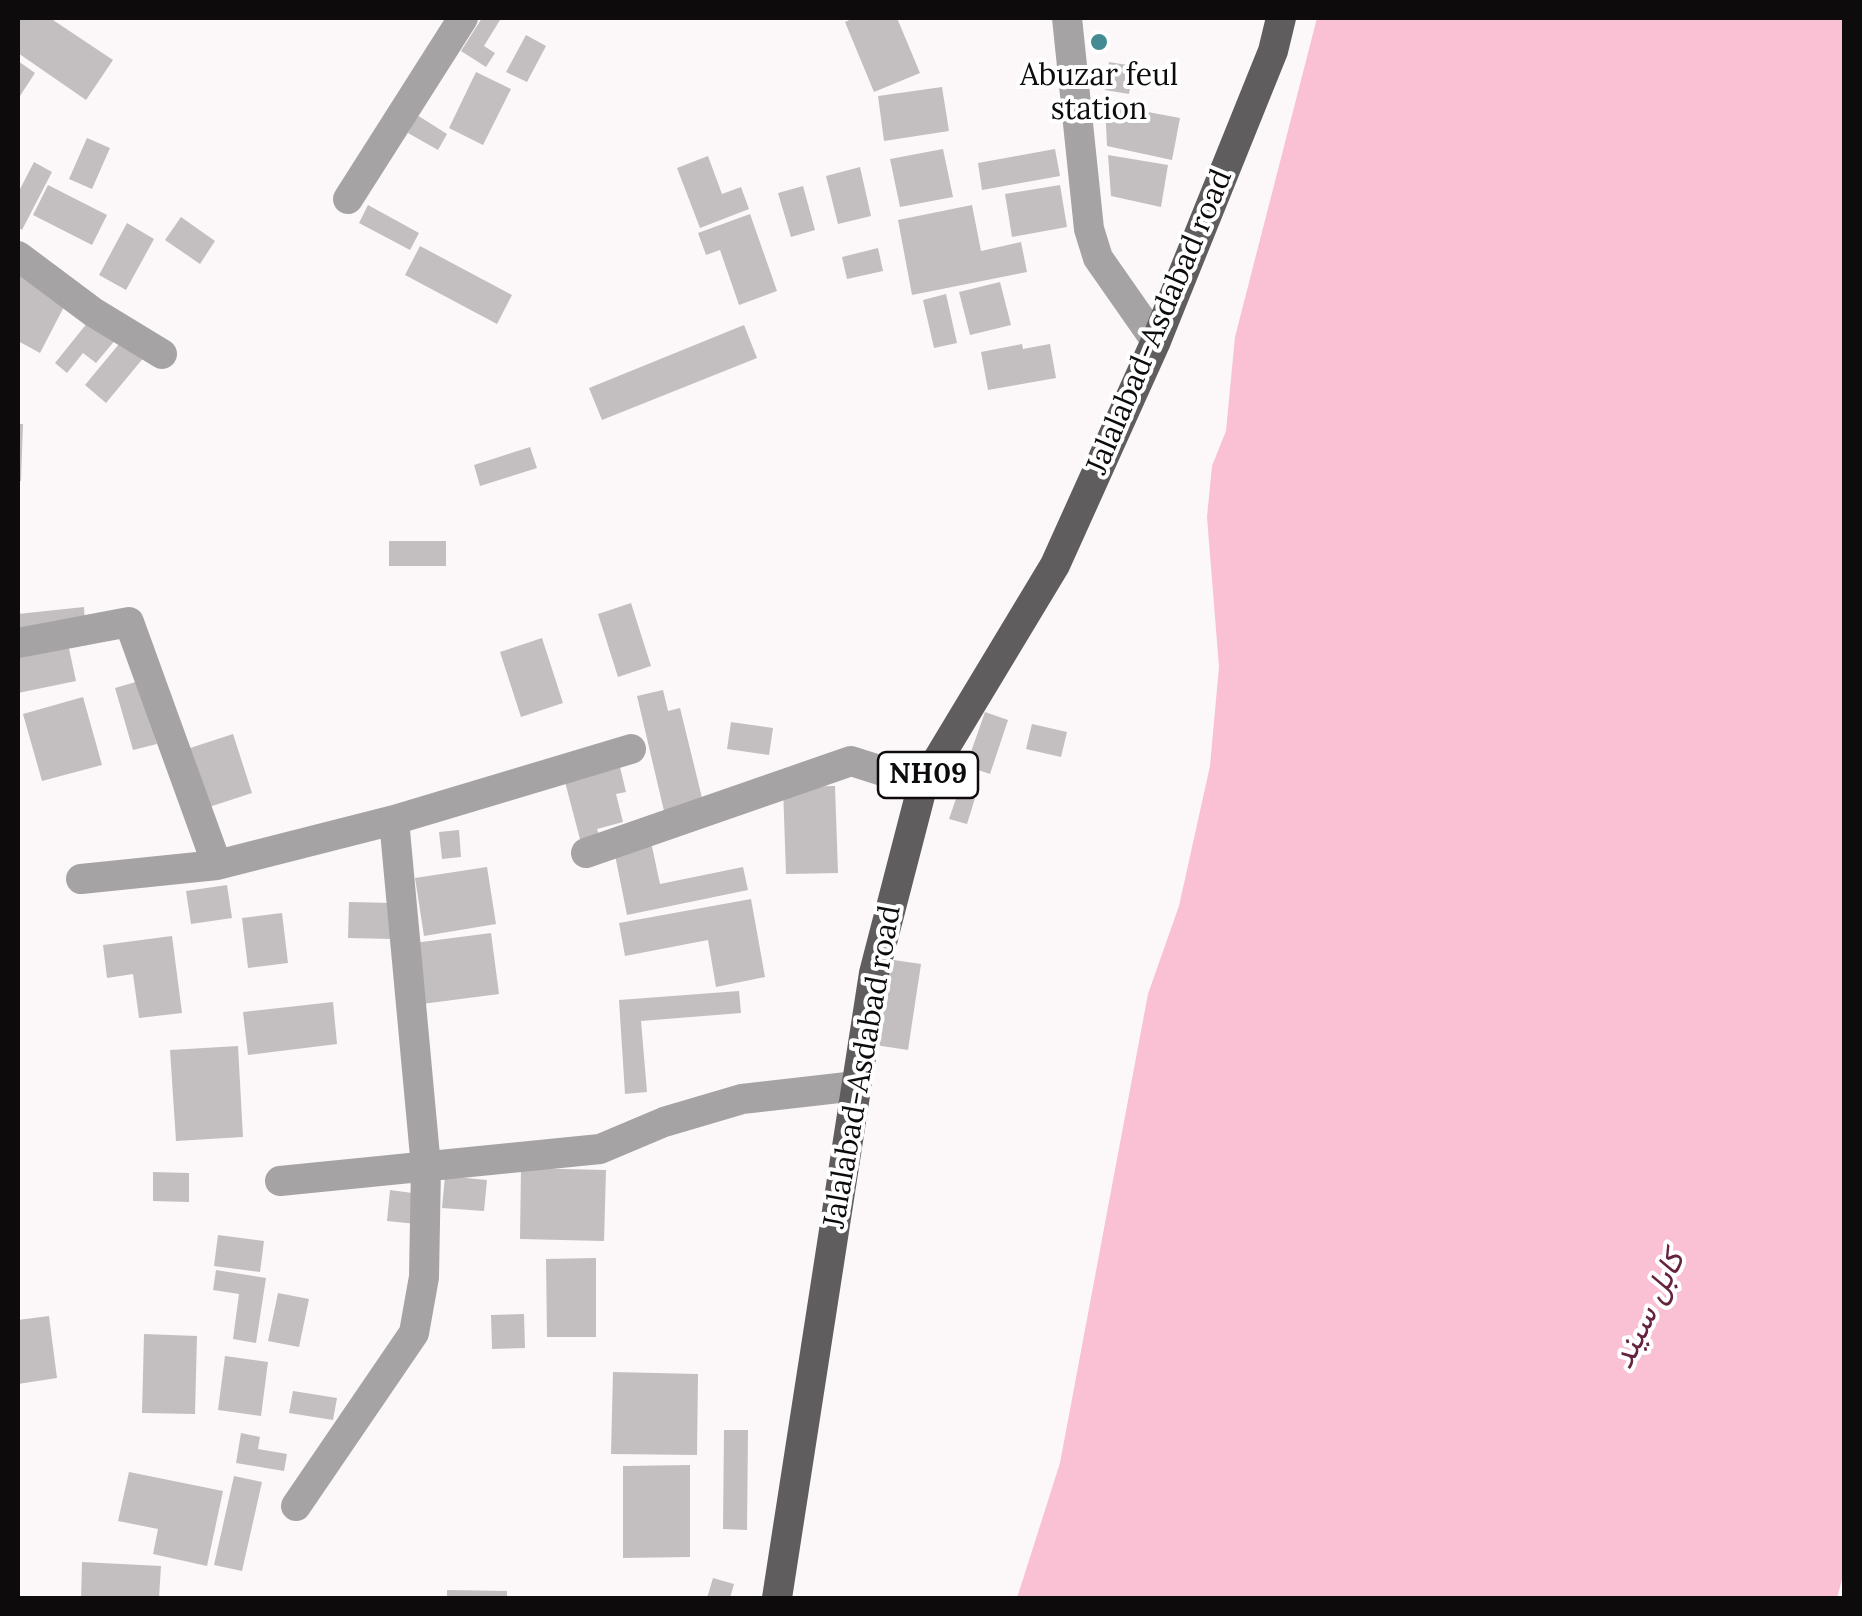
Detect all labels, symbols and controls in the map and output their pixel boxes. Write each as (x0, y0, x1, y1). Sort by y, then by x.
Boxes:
marker: Abuzar feul station (1088, 31, 1110, 53)
place label: Abuzar feul station (1020, 58, 1178, 128)
street label: Jalalabad-Asdabad road (1080, 164, 1240, 480)
road number: NH09 (878, 752, 978, 798)
street label: Jalalabad-Asdabad road (817, 903, 909, 1231)
water label: کابل سيند (1604, 1245, 1694, 1375)

